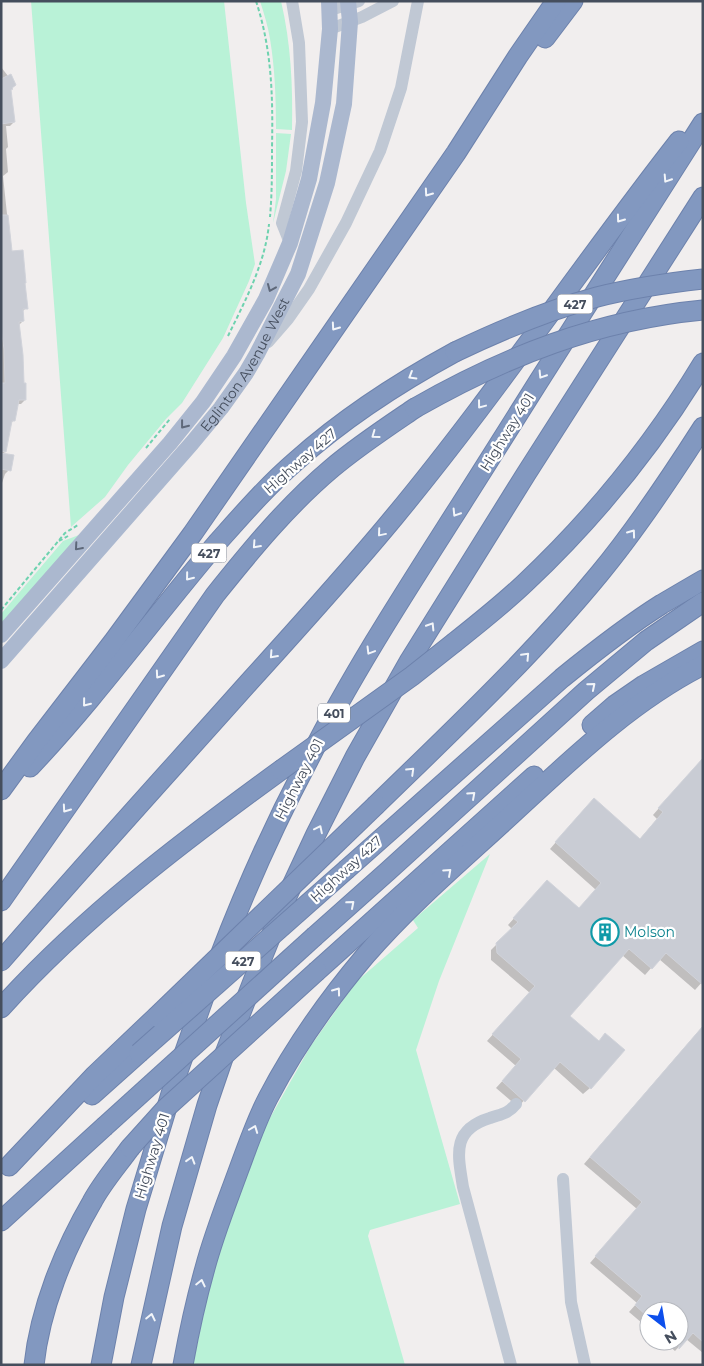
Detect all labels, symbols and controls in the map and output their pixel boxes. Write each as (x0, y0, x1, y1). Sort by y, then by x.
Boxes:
one-way arrow (664, 174, 673, 183)
one-way arrow (425, 188, 434, 197)
one-way arrow (617, 213, 626, 223)
one-way arrow (266, 283, 277, 292)
street label: Eglinton Avenue West (196, 294, 294, 435)
road number: 427 (558, 294, 592, 314)
one-way arrow (332, 321, 341, 331)
one-way arrow (409, 370, 418, 380)
one-way arrow (539, 370, 549, 379)
street label: Highway 401 (476, 390, 538, 474)
one-way arrow (479, 399, 487, 408)
one-way arrow (182, 419, 190, 428)
street label: Highway 427 (260, 424, 340, 498)
one-way arrow (371, 429, 381, 438)
one-way arrow (452, 507, 462, 516)
one-way arrow (378, 527, 386, 536)
one-way arrow (626, 530, 634, 539)
one-way arrow (253, 540, 262, 549)
one-way arrow (74, 542, 83, 551)
road number: 427 (192, 544, 226, 562)
one-way arrow (186, 571, 194, 580)
one-way arrow (425, 622, 435, 631)
one-way arrow (366, 645, 376, 654)
one-way arrow (270, 650, 279, 659)
one-way arrow (520, 653, 529, 662)
one-way arrow (156, 670, 165, 679)
one-way arrow (587, 683, 596, 692)
one-way arrow (83, 698, 92, 707)
road number: 401 (318, 704, 350, 722)
street label: Highway 401 (271, 735, 327, 823)
one-way arrow (405, 768, 414, 777)
one-way arrow (466, 792, 475, 801)
one-way arrow (63, 803, 72, 813)
one-way arrow (313, 825, 323, 834)
street label: Highway 427 (306, 832, 386, 906)
one-way arrow (443, 869, 452, 878)
one-way arrow (346, 901, 355, 910)
building icon: Molson (590, 917, 620, 947)
place label: Molson (624, 923, 675, 941)
road number: 427 (226, 951, 260, 970)
one-way arrow (332, 988, 340, 997)
street label: Highway 401 (130, 1111, 174, 1201)
one-way arrow (248, 1126, 258, 1134)
one-way arrow (185, 1156, 195, 1164)
one-way arrow (195, 1279, 206, 1288)
north arrow (639, 1301, 689, 1351)
one-way arrow (145, 1313, 156, 1321)
text: N (661, 1327, 680, 1348)

